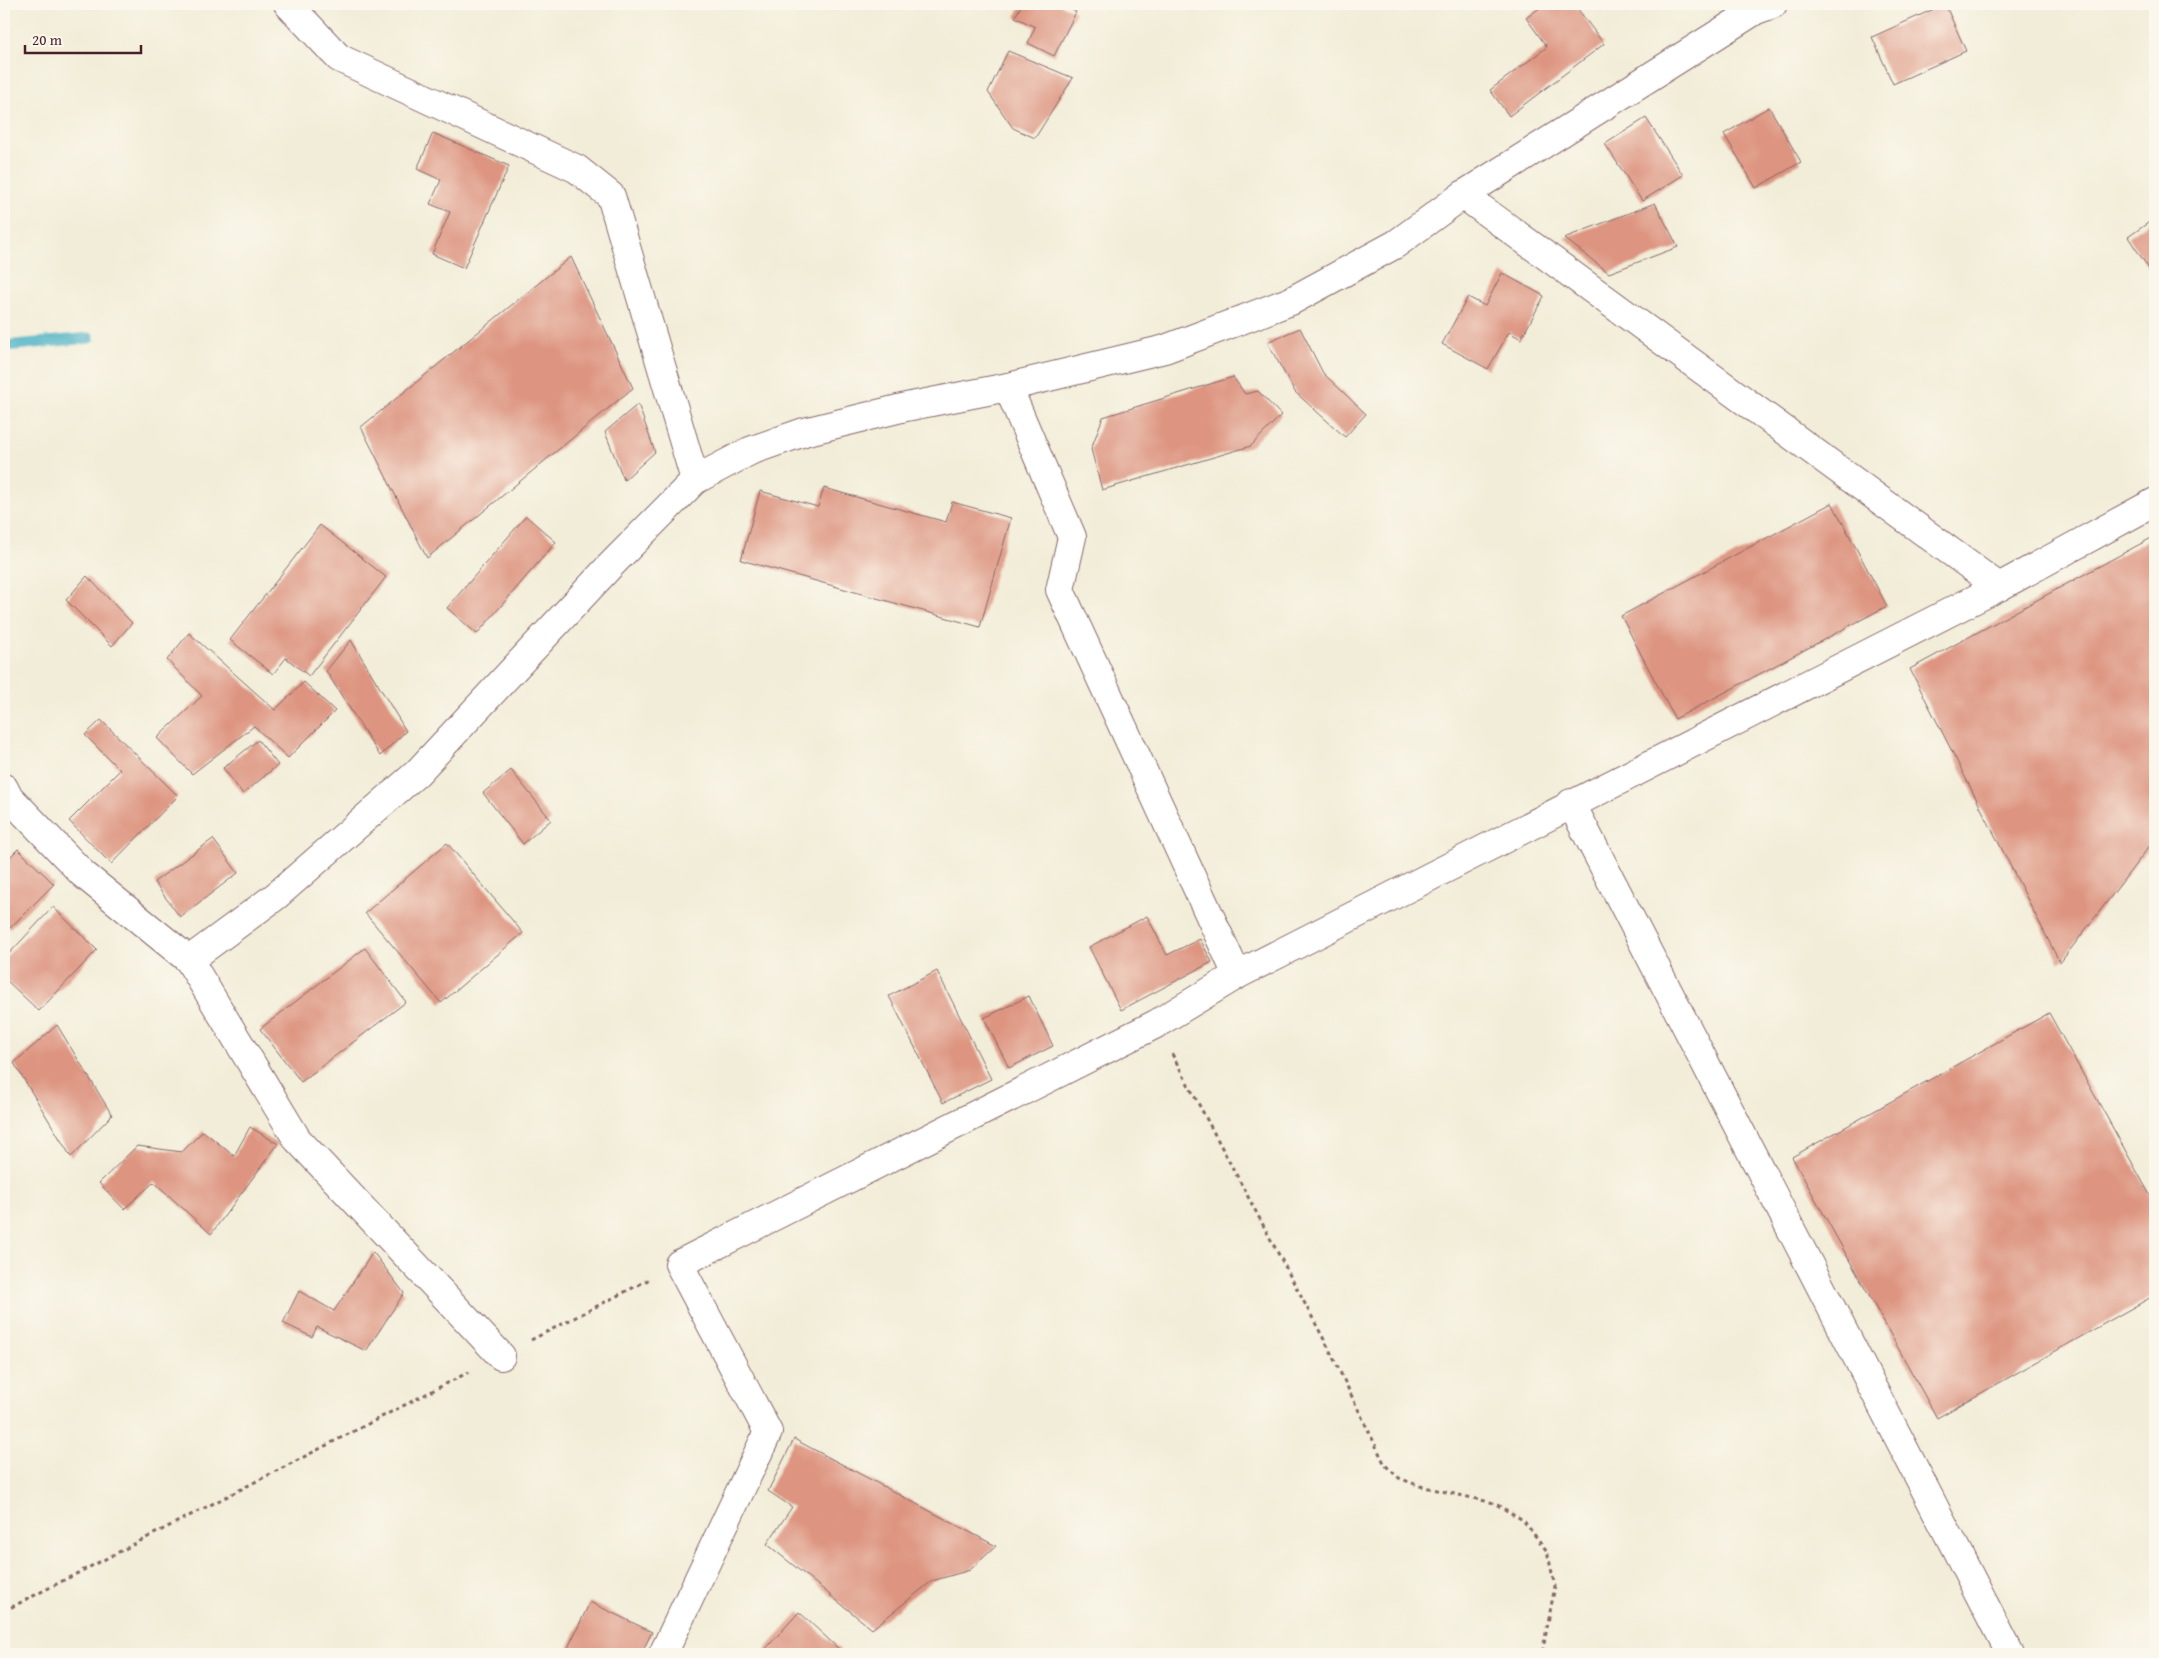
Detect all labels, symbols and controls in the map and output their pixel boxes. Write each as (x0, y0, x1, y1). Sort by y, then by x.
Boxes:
scale bar (25, 22, 141, 54)
text: 20 m (32, 29, 63, 50)

